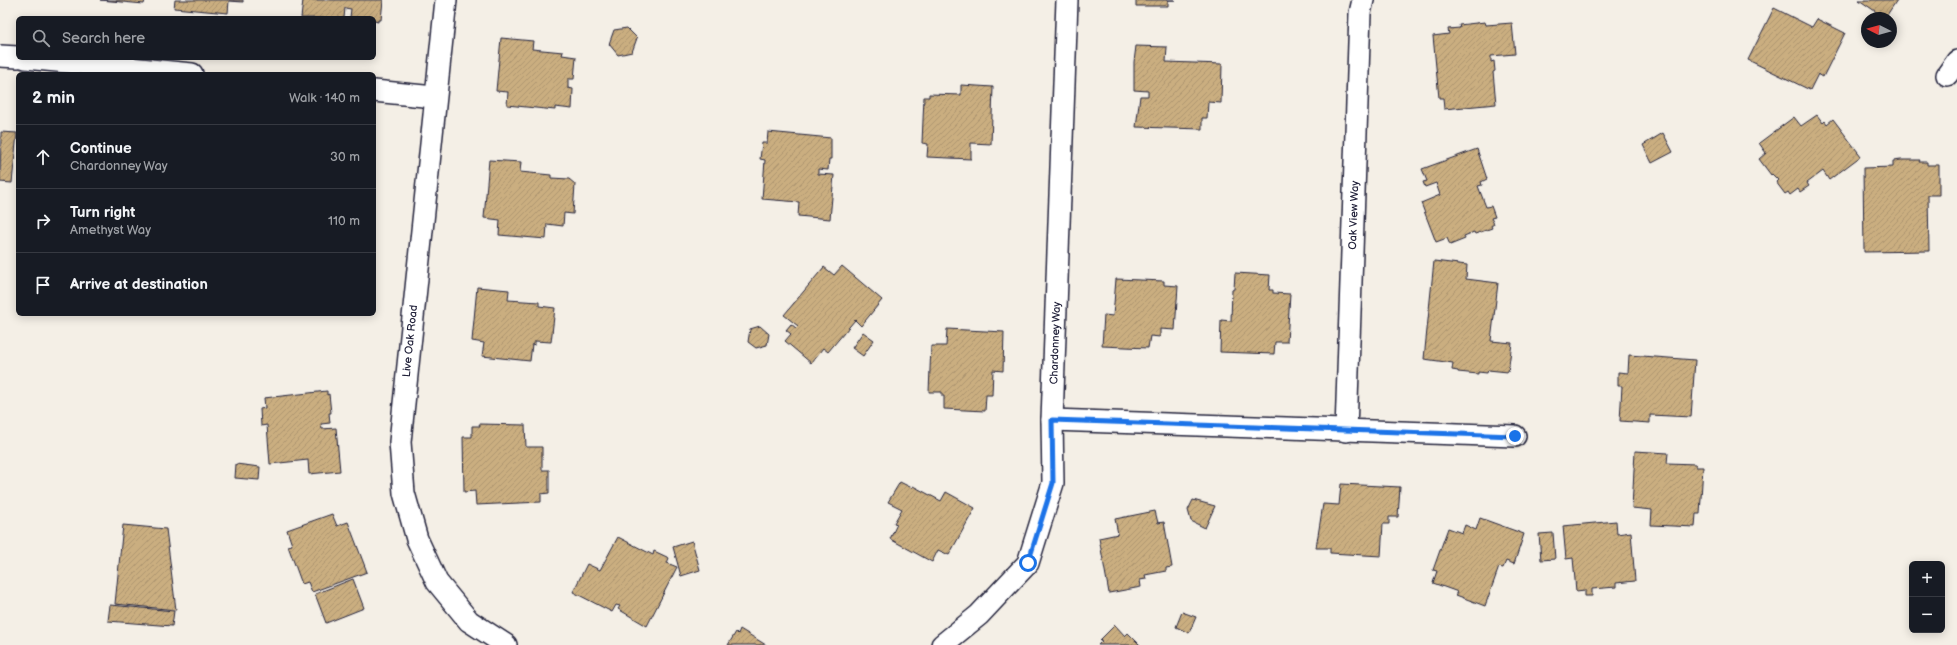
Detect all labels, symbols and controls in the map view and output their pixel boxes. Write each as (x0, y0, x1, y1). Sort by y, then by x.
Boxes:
north arrow (1861, 12, 1897, 48)
search box (16, 16, 376, 60)
icon: search (30, 27, 52, 49)
text: Search here (62, 29, 145, 48)
text: 2 min (32, 88, 75, 108)
text: Walk · 140 m (289, 90, 360, 106)
text: Continue (70, 139, 132, 158)
icon: ahead (32, 146, 54, 168)
text: 30 m (330, 149, 360, 165)
text: Chardonney Way (70, 158, 168, 174)
street label: Oak View Way (1346, 180, 1361, 250)
text: Turn right (70, 203, 135, 222)
icon: right (32, 210, 54, 232)
text: 110 m (328, 213, 360, 229)
text: Amethyst Way (70, 222, 151, 238)
icon: arrive (32, 274, 54, 296)
text: Arrive at destination (70, 275, 208, 294)
street label: Chardonney Way (1047, 301, 1063, 385)
street label: Live Oak Road (400, 304, 420, 378)
route end (1506, 427, 1524, 445)
route start (1019, 554, 1037, 572)
map controls (1909, 561, 1945, 633)
button: + (1909, 561, 1945, 597)
button: − (1909, 597, 1945, 633)

